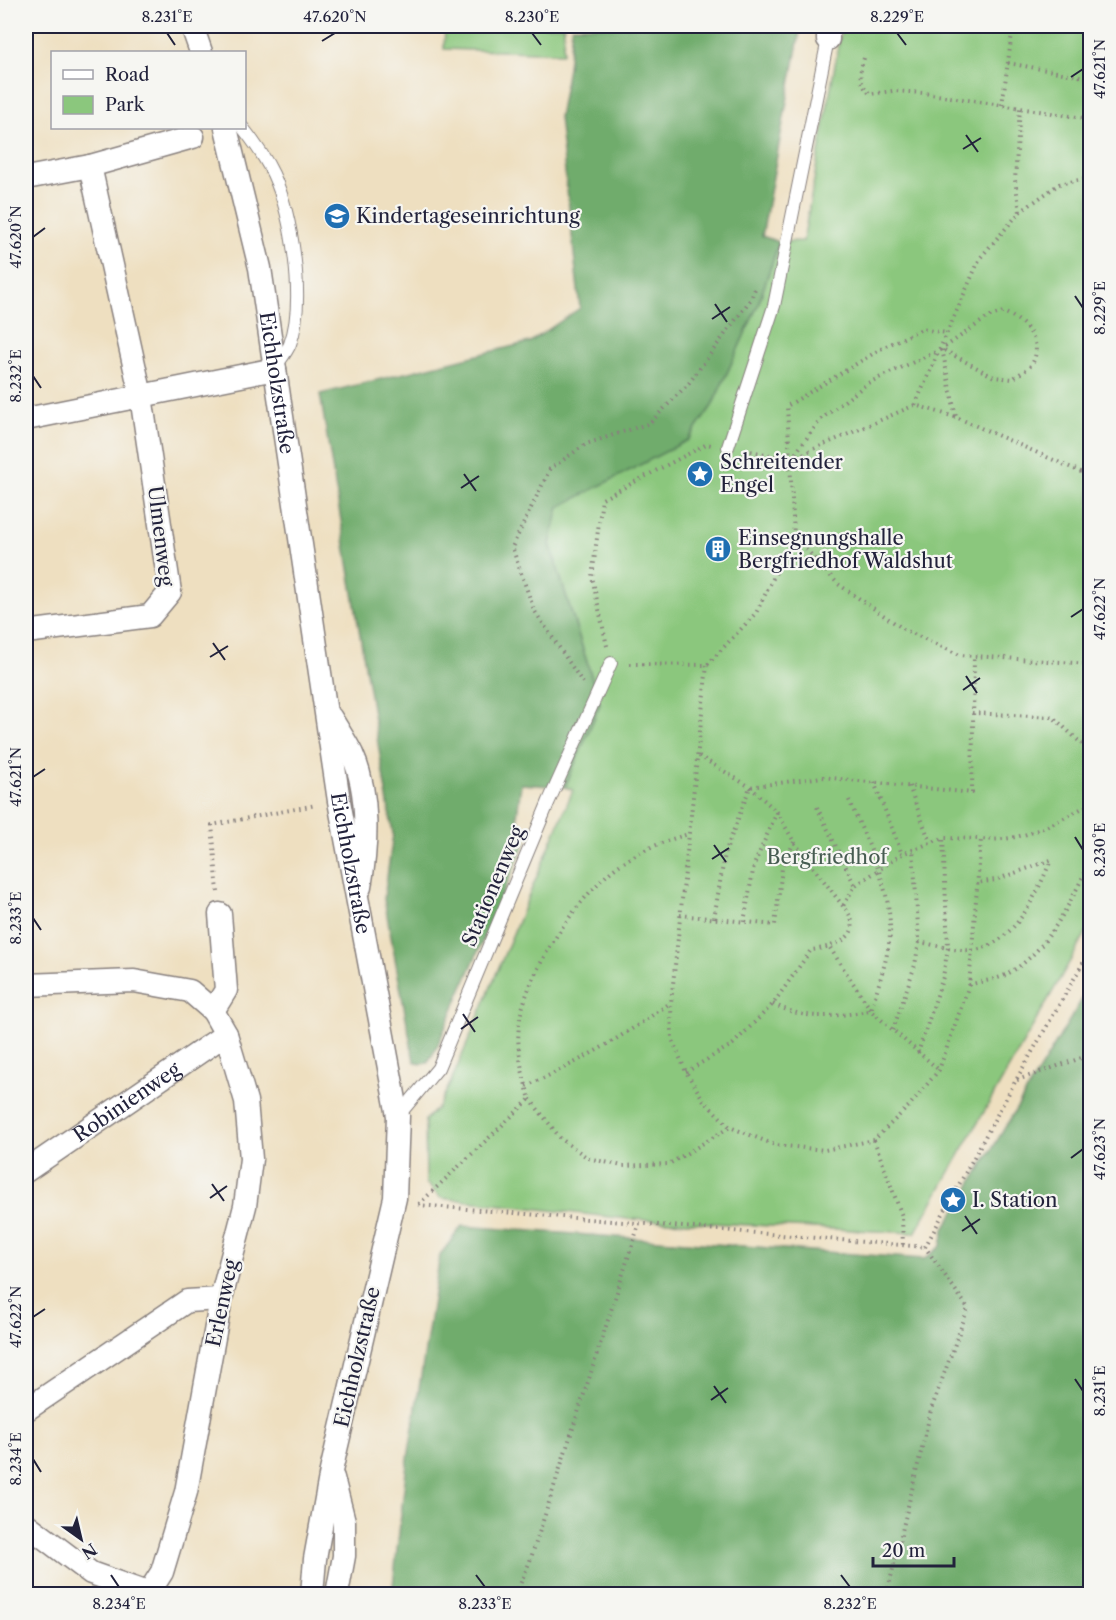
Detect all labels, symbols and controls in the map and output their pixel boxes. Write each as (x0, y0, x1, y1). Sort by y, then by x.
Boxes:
text: 8.231°E (141, 7, 193, 26)
text: 47.620°N (303, 7, 367, 26)
text: 8.230°E (505, 7, 559, 26)
text: 8.229°E (870, 7, 924, 26)
text: 47.621°N (1090, 39, 1109, 99)
legend (51, 51, 246, 129)
text: Road (105, 64, 150, 86)
text: Park (105, 94, 146, 116)
school or university icon: Kindertageseinrichtung (322, 201, 352, 231)
place label: Kindertageseinrichtung (356, 204, 580, 228)
text: 47.620°N (6, 205, 25, 269)
text: 8.229°E (1090, 281, 1109, 335)
street label: Eichholzstraße (255, 310, 299, 455)
text: 8.232°E (6, 349, 25, 403)
place label: Schreitender Engel (720, 450, 844, 497)
place icon: Schreitender Engel (685, 459, 715, 489)
street label: Ulmenweg (143, 484, 179, 588)
place label: Einsegnungshalle Bergfriedhof Waldshut (738, 526, 953, 573)
building icon: Einsegnungshalle Bergfriedhof Waldshut (703, 534, 733, 564)
text: 47.622°N (1090, 578, 1109, 640)
text: 47.621°N (6, 747, 25, 807)
street label: Eichholzstraße (326, 791, 376, 936)
street label: Stationenweg (457, 822, 529, 950)
text: 8.230°E (1090, 823, 1109, 877)
park label: Bergfriedhof (767, 845, 890, 869)
text: 8.233°E (6, 891, 25, 945)
street label: Robinienweg (68, 1057, 185, 1147)
text: 47.623°N (1090, 1118, 1109, 1180)
place icon: I. Station (938, 1185, 968, 1215)
place label: I. Station (972, 1188, 1058, 1212)
street label: Erlenweg (201, 1256, 243, 1349)
street label: Eichholzstraße (329, 1284, 385, 1430)
text: 47.622°N (6, 1286, 25, 1348)
text: 8.231°E (1090, 1365, 1109, 1417)
text: 8.234°E (6, 1432, 25, 1486)
north arrow (51, 1509, 111, 1569)
scale bar (873, 1530, 954, 1568)
text: N (78, 1539, 101, 1564)
text: 20 m (882, 1540, 926, 1562)
text: 8.234°E (92, 1594, 146, 1613)
text: 8.233°E (458, 1594, 512, 1613)
text: 8.232°E (823, 1594, 877, 1613)

